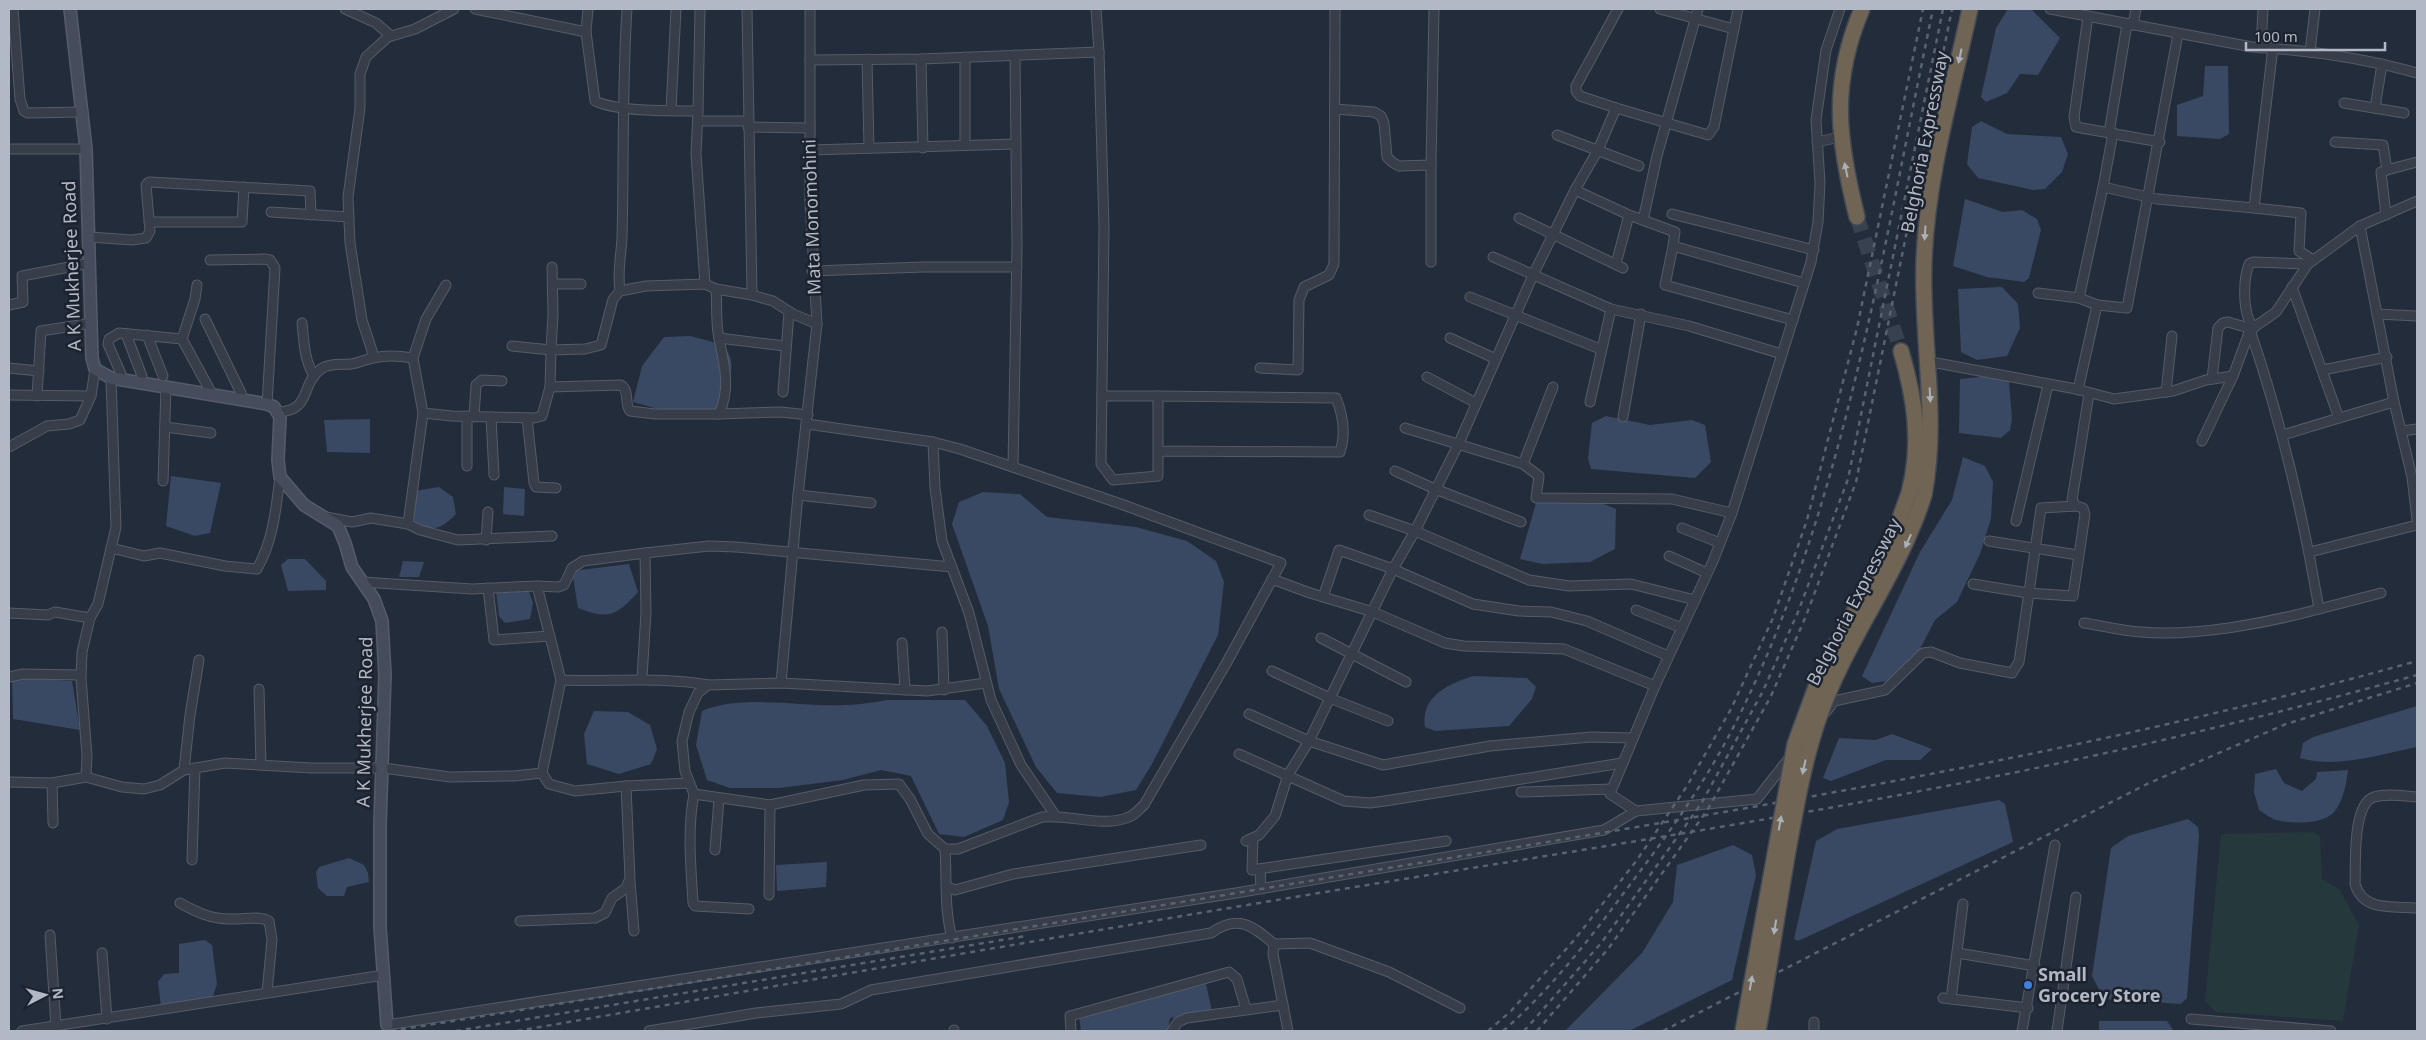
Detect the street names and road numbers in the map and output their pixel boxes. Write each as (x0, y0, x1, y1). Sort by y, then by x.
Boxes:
street label: Belghoria Expressway (1895, 48, 1954, 235)
street label: Mata Monomohini (796, 139, 826, 295)
street label: A K Mukherjee Road (56, 180, 86, 352)
street label: Belghoria Expressway (1800, 513, 1906, 689)
street label: A K Mukherjee Road (351, 636, 377, 808)

